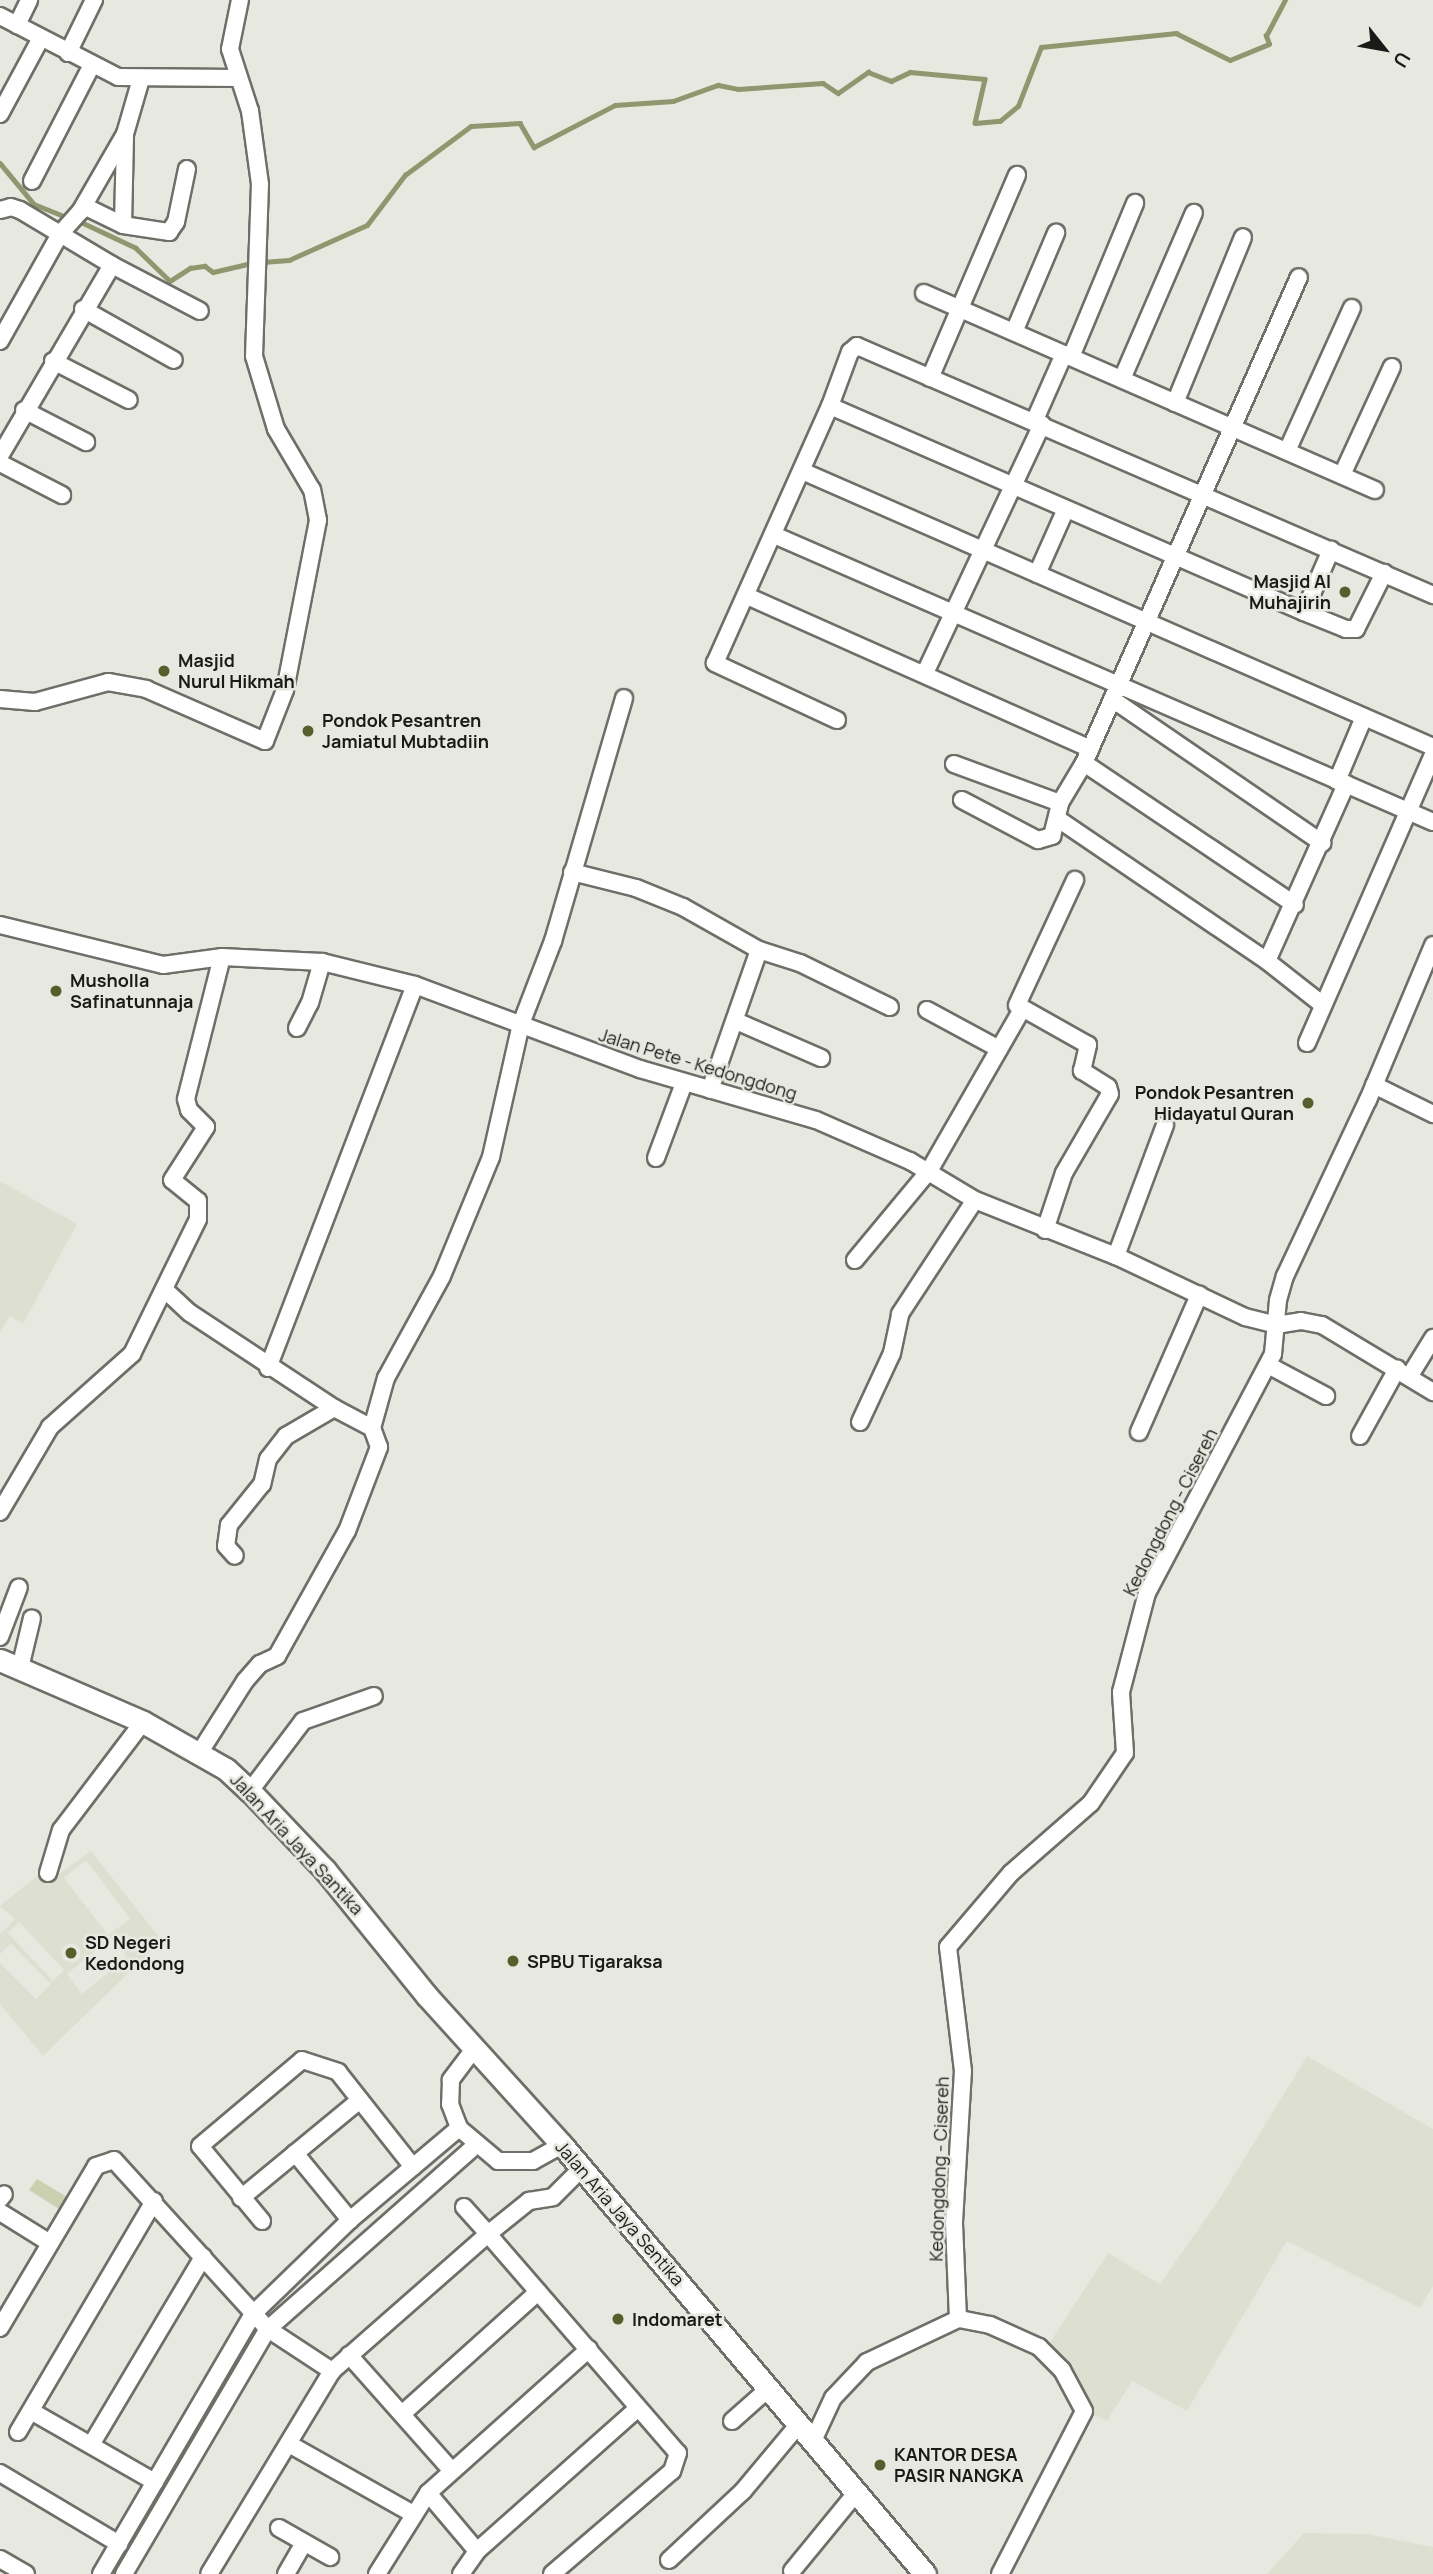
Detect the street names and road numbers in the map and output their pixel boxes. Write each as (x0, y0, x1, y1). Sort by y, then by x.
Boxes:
street label: Jalan Pete - Kedongdong (596, 1024, 800, 1104)
street label: Kedongdong - Cisereh (1118, 1425, 1222, 1599)
street label: Jalan Aria Jaya Santika (226, 1769, 368, 1919)
street label: Kedongdong - Cisereh (925, 2076, 953, 2262)
street label: Jalan Aria Jaya Sentika (551, 2136, 689, 2290)

